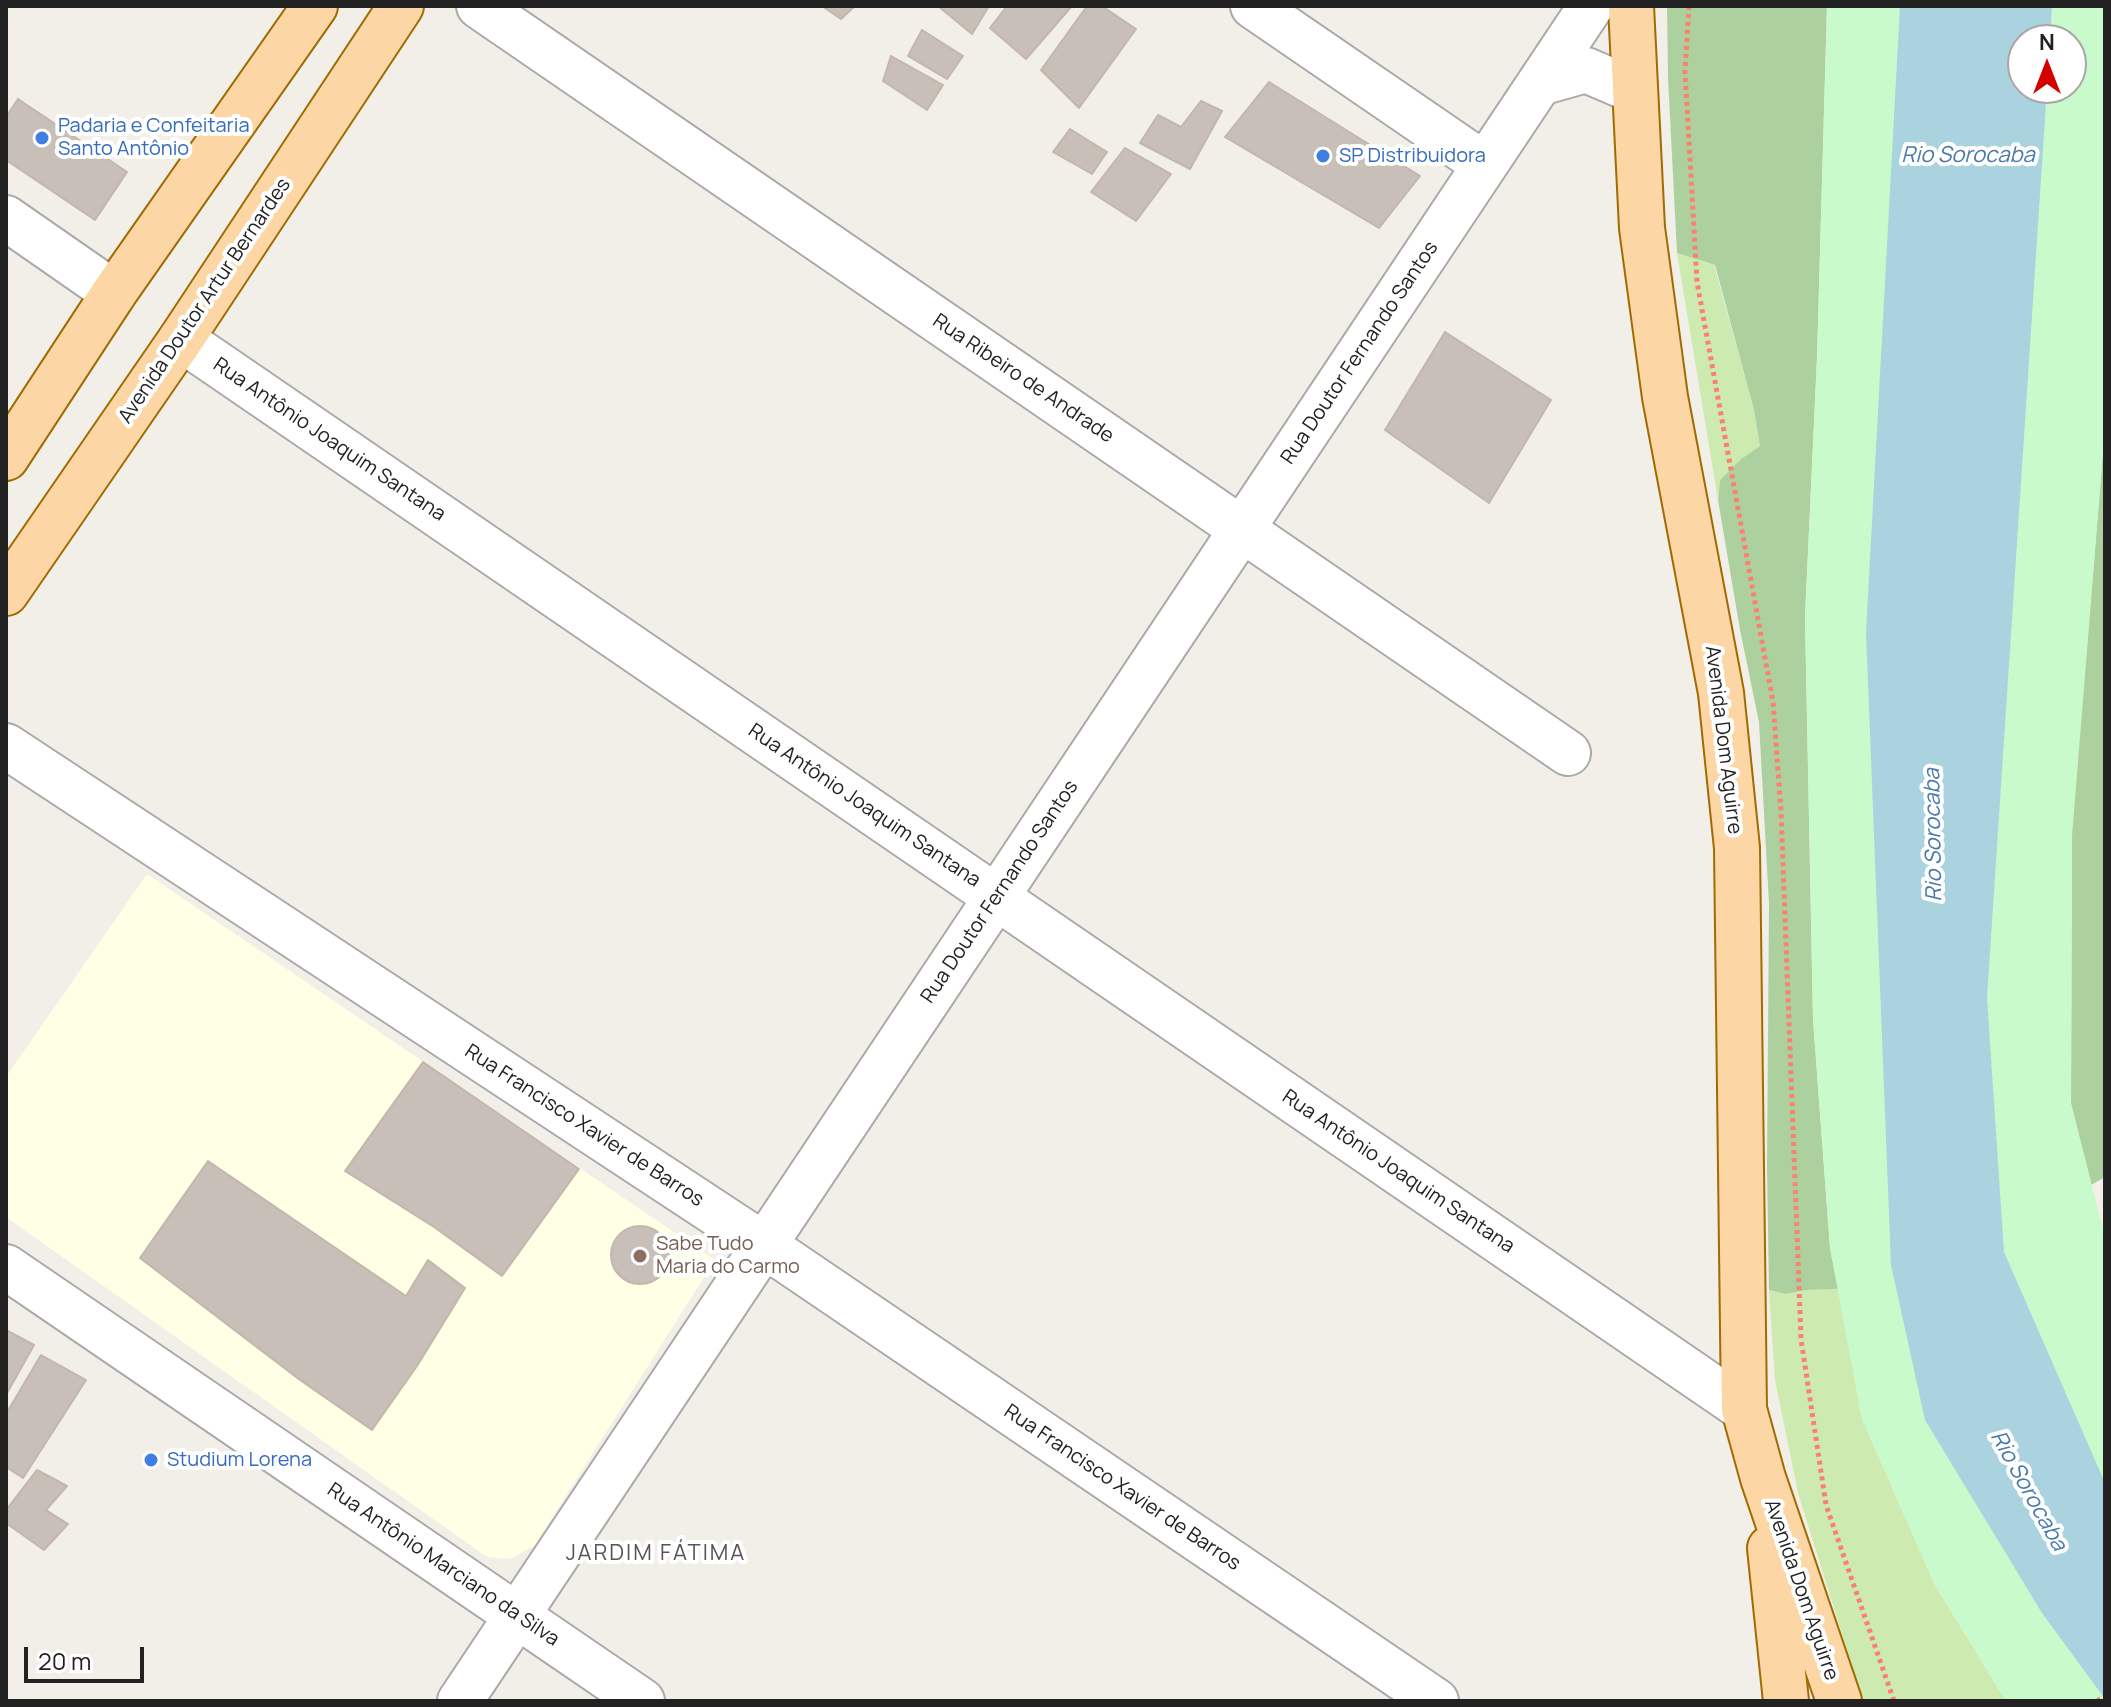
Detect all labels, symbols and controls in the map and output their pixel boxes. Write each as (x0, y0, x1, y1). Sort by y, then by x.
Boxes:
north arrow (2007, 24, 2087, 104)
text: N (2039, 27, 2055, 57)
place label: Padaria e Confeitaria Santo Antônio (58, 114, 250, 161)
marker: Padaria e Confeitaria Santo Antônio (33, 129, 51, 147)
water label: Rio Sorocaba (1901, 143, 2035, 169)
place label: SP Distribuidora (1339, 144, 1486, 168)
marker: SP Distribuidora (1314, 147, 1332, 165)
street label: Avenida Doutor Artur Bernardes (114, 174, 296, 428)
street label: Rua Doutor Fernando Santos (1276, 237, 1444, 469)
street label: Rua Ribeiro de Andrade (928, 309, 1118, 449)
street label: Rua Antônio Joaquim Santana (208, 353, 450, 527)
street label: Avenida Dom Aguirre (1700, 644, 1746, 836)
street label: Rua Antônio Joaquim Santana (743, 719, 985, 893)
water label: Rio Sorocaba (1920, 768, 1948, 902)
street label: Rua Doutor Fernando Santos (916, 776, 1084, 1008)
street label: Rua Francisco Xavier de Barros (460, 1040, 708, 1212)
street label: Rua Antônio Joaquim Santana (1277, 1085, 1519, 1259)
place label: Sabe Tudo Maria do Carmo (656, 1232, 800, 1279)
marker: Sabe Tudo Maria do Carmo (631, 1247, 649, 1265)
street label: Rua Francisco Xavier de Barros (999, 1400, 1245, 1576)
water label: Rio Sorocaba (1984, 1426, 2072, 1556)
place label: Studium Lorena (167, 1448, 312, 1472)
marker: Studium Lorena (142, 1451, 160, 1469)
street label: Rua Antônio Marciano da Silva (323, 1478, 563, 1652)
street label: Avenida Dom Aguirre (1759, 1496, 1843, 1684)
district label: JARDIM FÁTIMA (566, 1541, 746, 1567)
scale bar (28, 1631, 148, 1681)
text: 20 m (38, 1644, 91, 1677)

